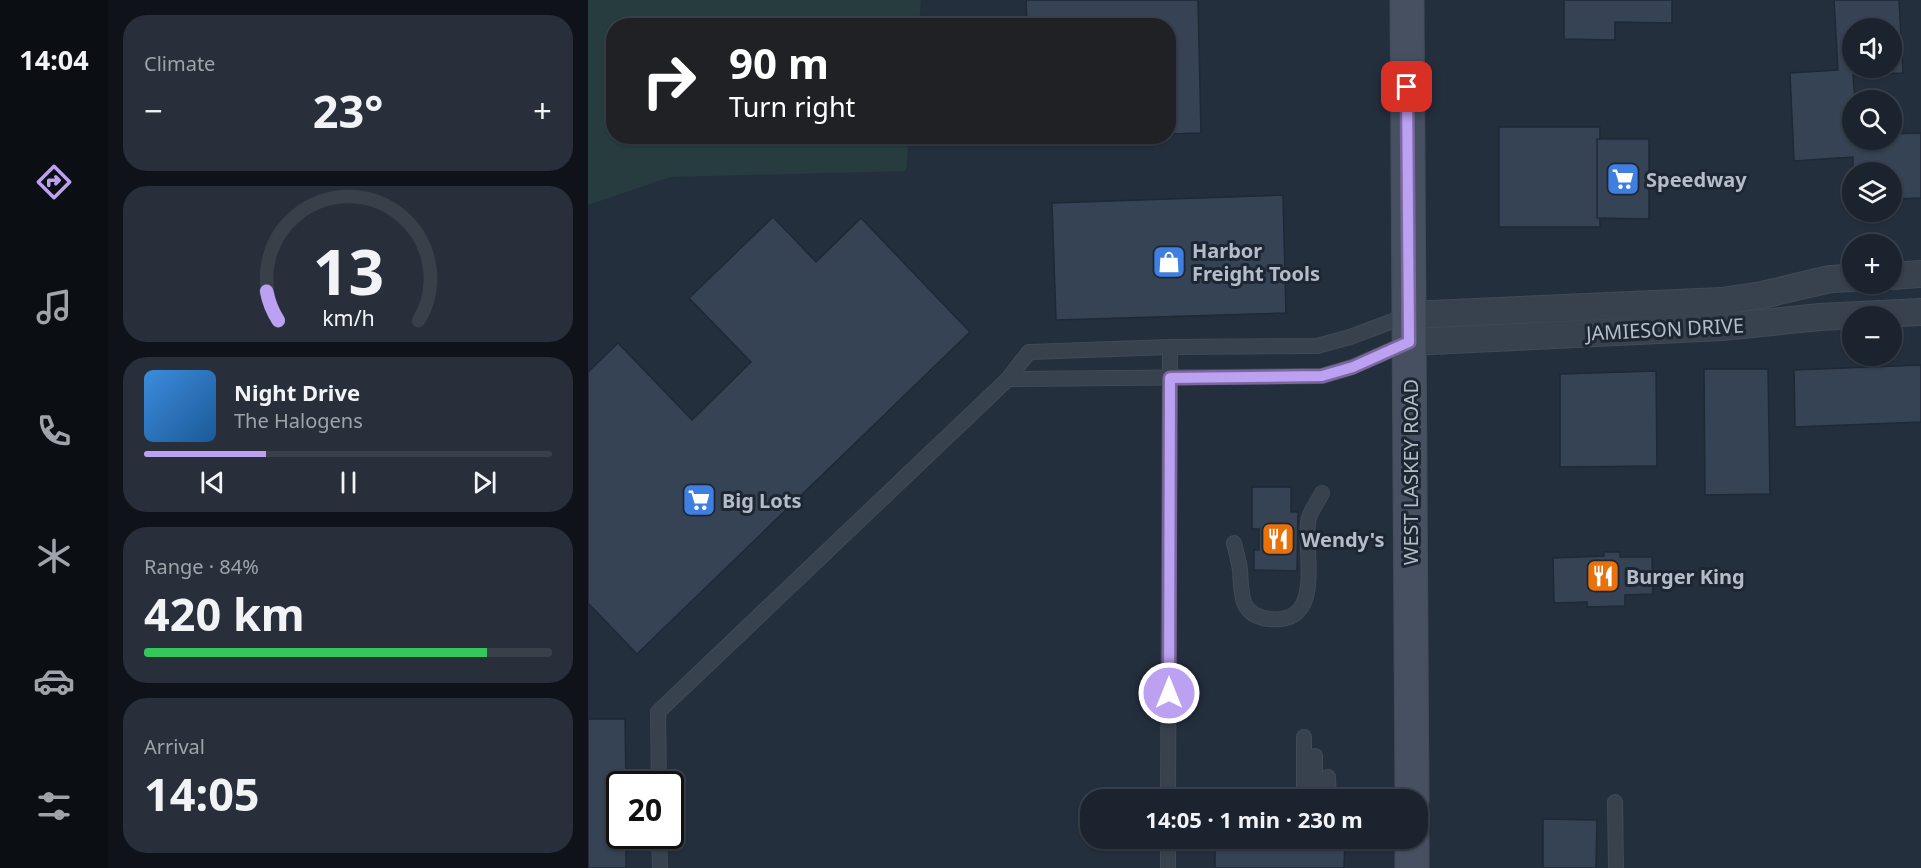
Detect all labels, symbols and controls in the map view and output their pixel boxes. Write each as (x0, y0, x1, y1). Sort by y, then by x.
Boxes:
map controls (1842, 18, 1902, 366)
button: sound (1842, 18, 1902, 78)
text: 90 m (729, 34, 829, 91)
text: 14:04 (19, 41, 89, 78)
icon: right (630, 42, 708, 120)
text: Climate (144, 50, 215, 77)
pin (1381, 61, 1432, 112)
icon: arrive (1390, 70, 1423, 103)
text: 23° (313, 80, 383, 141)
text: − (144, 88, 163, 133)
text: + (533, 88, 552, 133)
text: Turn right (729, 88, 855, 125)
button: search (1842, 90, 1902, 150)
icon: directions (33, 161, 75, 203)
supermarket icon: Speedway (1605, 161, 1641, 197)
button: layers (1842, 162, 1902, 222)
place label: Speedway (1646, 166, 1747, 193)
text: 13 (312, 228, 384, 313)
button: + (1842, 234, 1902, 294)
place label: Harbor Freight Tools (1192, 237, 1320, 287)
shop icon: Harbor Freight Tools (1151, 244, 1187, 280)
icon: music (33, 286, 75, 328)
text: km/h (322, 303, 374, 332)
button: − (1842, 306, 1902, 366)
street label: JAMIESON DRIVE (1583, 311, 1745, 347)
text: Night Drive (234, 377, 360, 407)
street label: WEST LASKEY ROAD (1397, 379, 1424, 565)
text: The Halogens (234, 407, 363, 434)
icon: phone (33, 410, 75, 452)
icon: previous (196, 466, 229, 499)
icon: pause (332, 466, 365, 499)
icon: next (468, 466, 501, 499)
supermarket icon: Big Lots (681, 482, 717, 518)
place label: Big Lots (722, 487, 802, 514)
restaurant icon: Wendy's (1260, 521, 1296, 557)
place label: Wendy's (1301, 526, 1385, 553)
icon: climate (33, 535, 75, 577)
text: Range · 84% (144, 553, 259, 580)
restaurant icon: Burger King (1585, 558, 1621, 594)
place label: Burger King (1626, 563, 1745, 590)
text: 420 km (144, 583, 305, 644)
icon: car (33, 660, 75, 702)
position arrow (1137, 661, 1201, 725)
text: Arrival (144, 733, 205, 760)
text: 14:05 (144, 763, 260, 824)
speed limit sign: 20 (606, 771, 684, 849)
icon: filters (33, 785, 75, 827)
text: 14:05 · 1 min · 230 m (1145, 804, 1363, 834)

